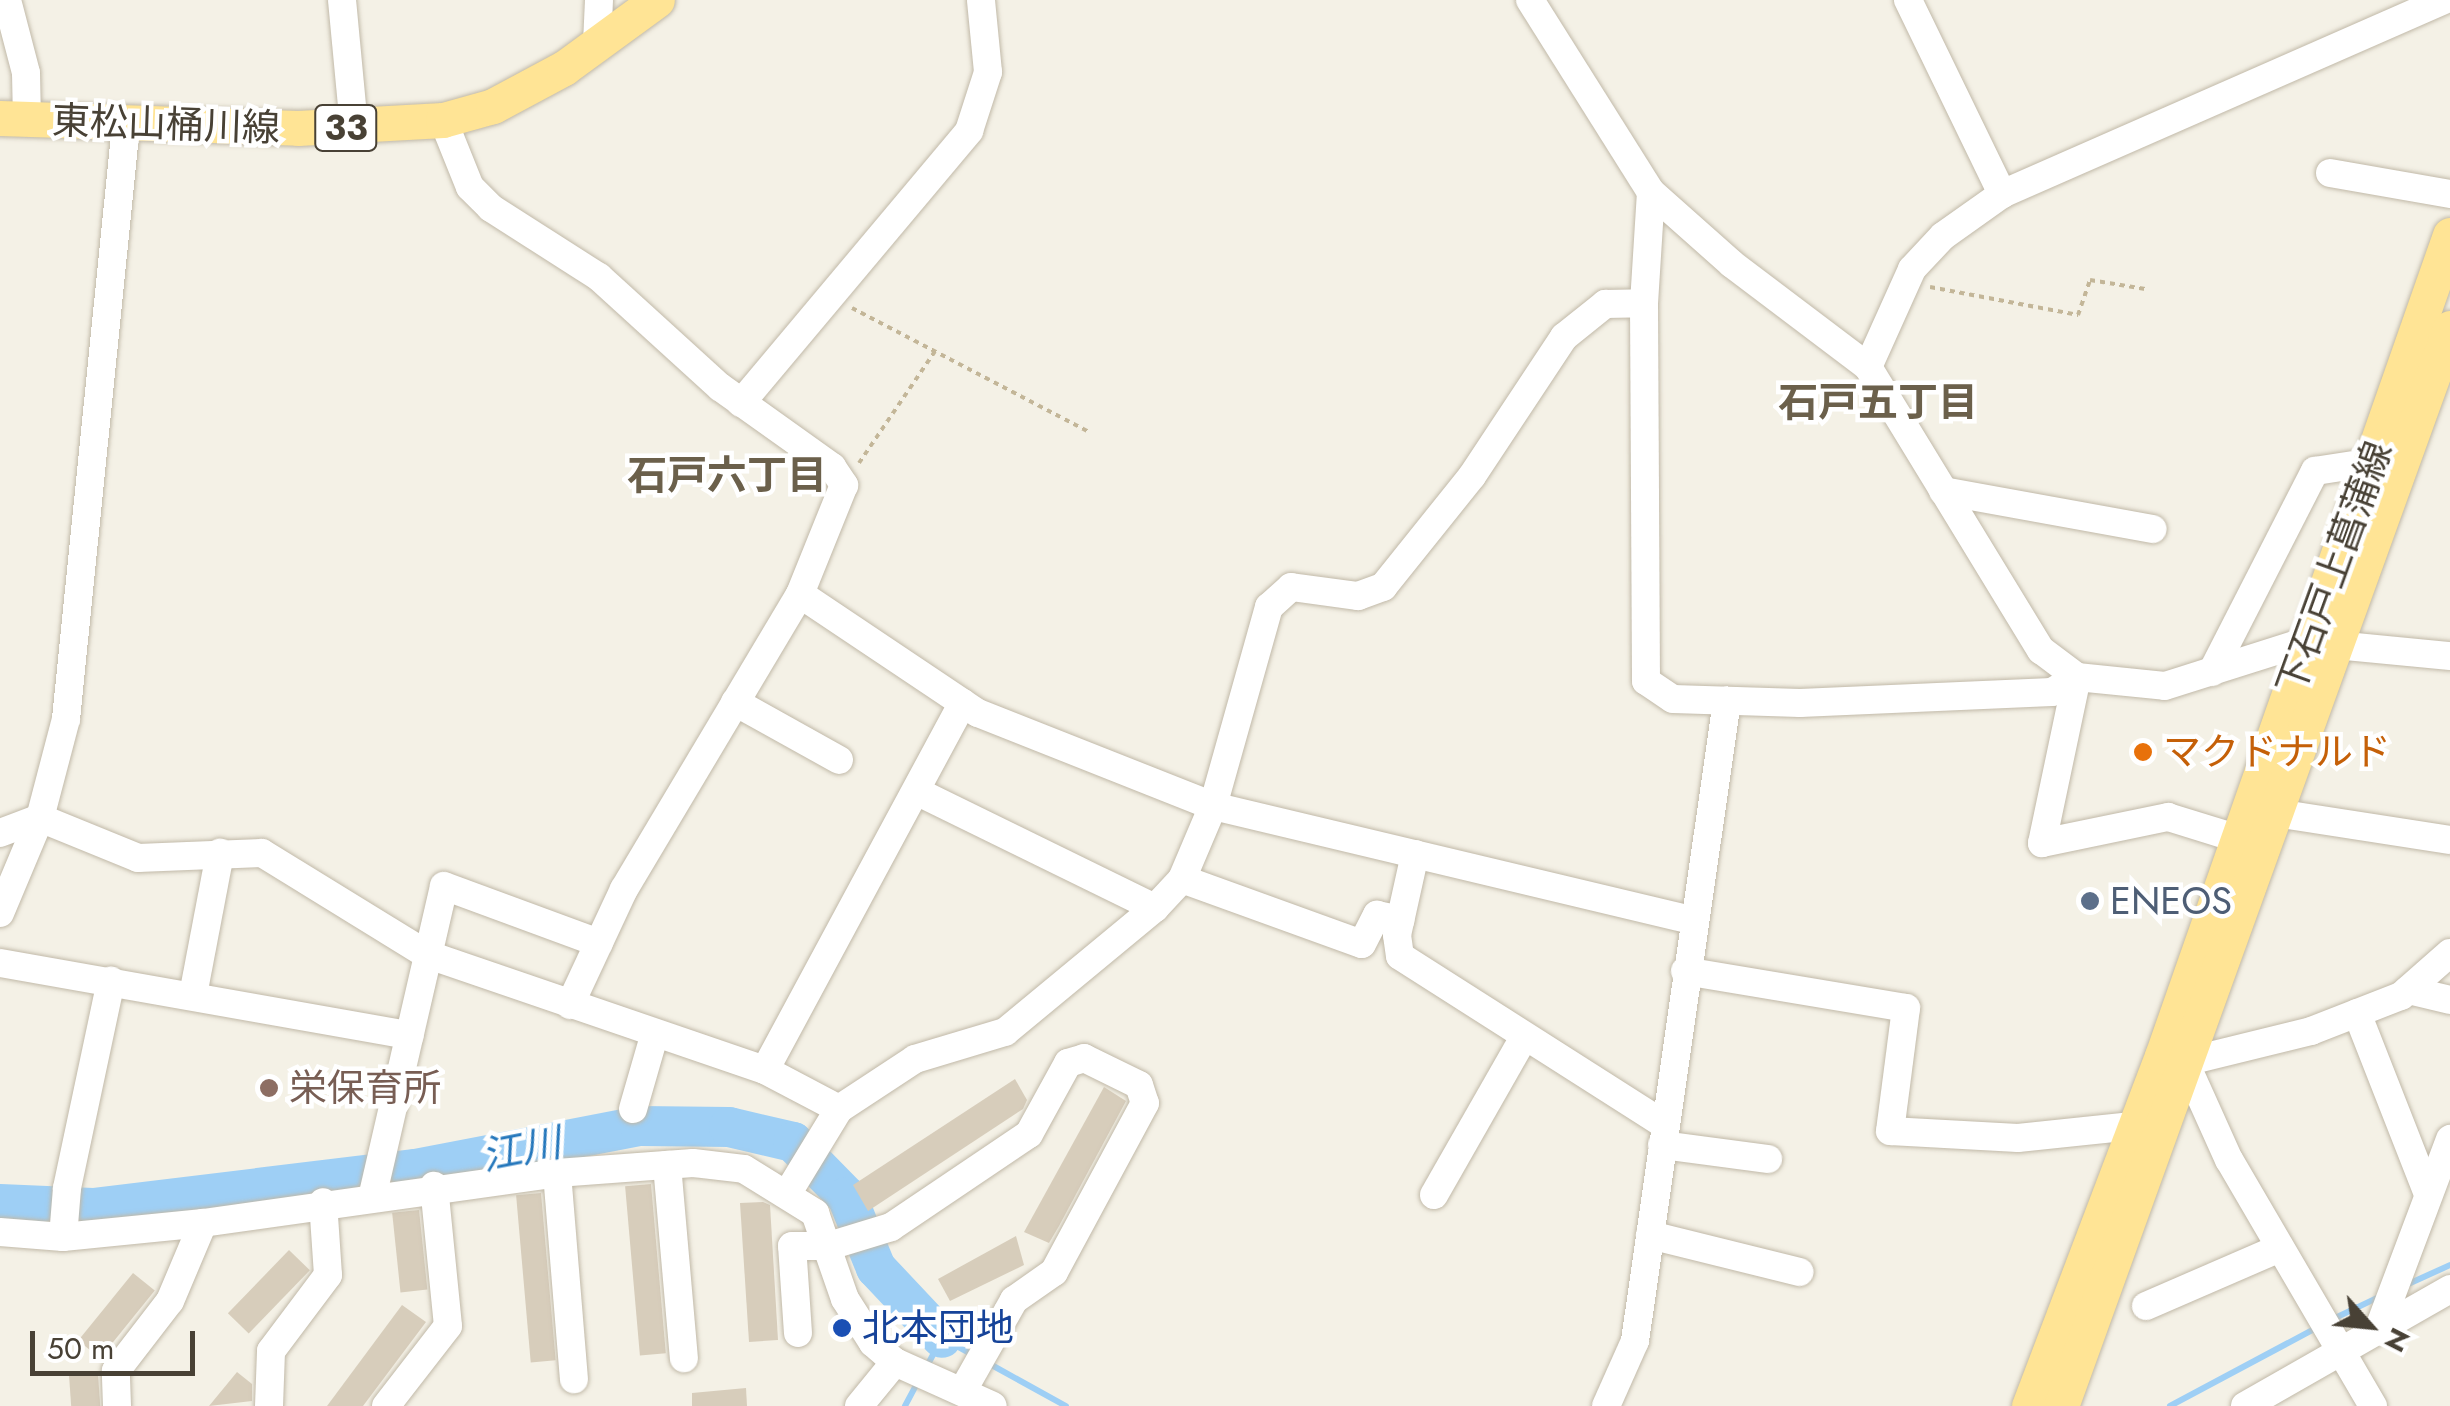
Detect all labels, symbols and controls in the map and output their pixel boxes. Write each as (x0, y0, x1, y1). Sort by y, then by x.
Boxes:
street label: 東松山桶川線 (51, 97, 281, 151)
road number: 33 (314, 98, 378, 158)
district label: 石戸五丁目 (1778, 378, 1978, 426)
street label: 下石戸上菖蒲線 (2267, 435, 2401, 701)
district label: 石戸六丁目 (627, 451, 827, 499)
place label: マクドナルド (2163, 729, 2391, 775)
marker: マクドナルド (2132, 741, 2154, 763)
place label: ENEOS (2110, 878, 2232, 924)
marker: ENEOS (2079, 890, 2101, 912)
place label: 栄保育所 (289, 1065, 441, 1111)
marker: 栄保育所 (258, 1077, 280, 1099)
water label: 江川 (477, 1118, 565, 1180)
north arrow (2320, 1276, 2420, 1376)
place label: 北本団地 (862, 1305, 1014, 1351)
scale bar (35, 1311, 200, 1373)
marker: 北本団地 (831, 1317, 853, 1339)
text: N (2374, 1321, 2420, 1359)
text: 50 m (47, 1327, 114, 1370)

